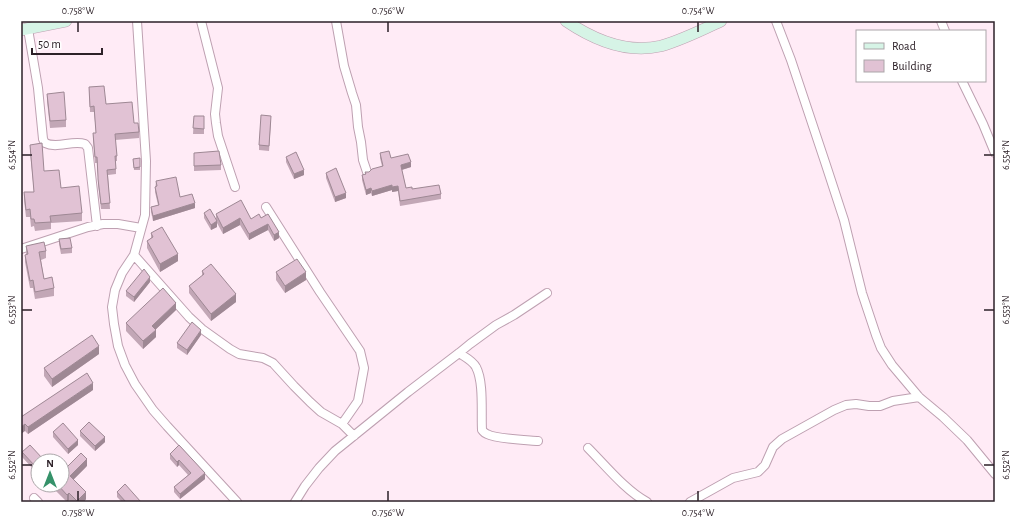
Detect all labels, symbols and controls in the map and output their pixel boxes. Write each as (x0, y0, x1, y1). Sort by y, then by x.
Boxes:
text: 0.758°W (62, 6, 94, 16)
text: 0.756°W (372, 6, 404, 16)
text: 0.754°W (682, 6, 714, 16)
scale bar (32, 30, 102, 56)
legend (856, 30, 986, 82)
text: 50 m (38, 38, 61, 50)
text: Road (892, 40, 916, 52)
text: Building (892, 60, 932, 72)
text: 6.554°N (7, 140, 17, 170)
text: 6.554°N (1001, 140, 1011, 170)
text: 6.553°N (7, 295, 17, 325)
text: 6.553°N (1001, 295, 1011, 325)
text: 6.552°N (7, 450, 17, 480)
text: 6.552°N (1001, 450, 1011, 480)
north arrow (30, 453, 70, 493)
text: N (46, 458, 54, 469)
text: 0.758°W (62, 508, 94, 518)
text: 0.756°W (372, 508, 404, 518)
text: 0.754°W (682, 508, 714, 518)

